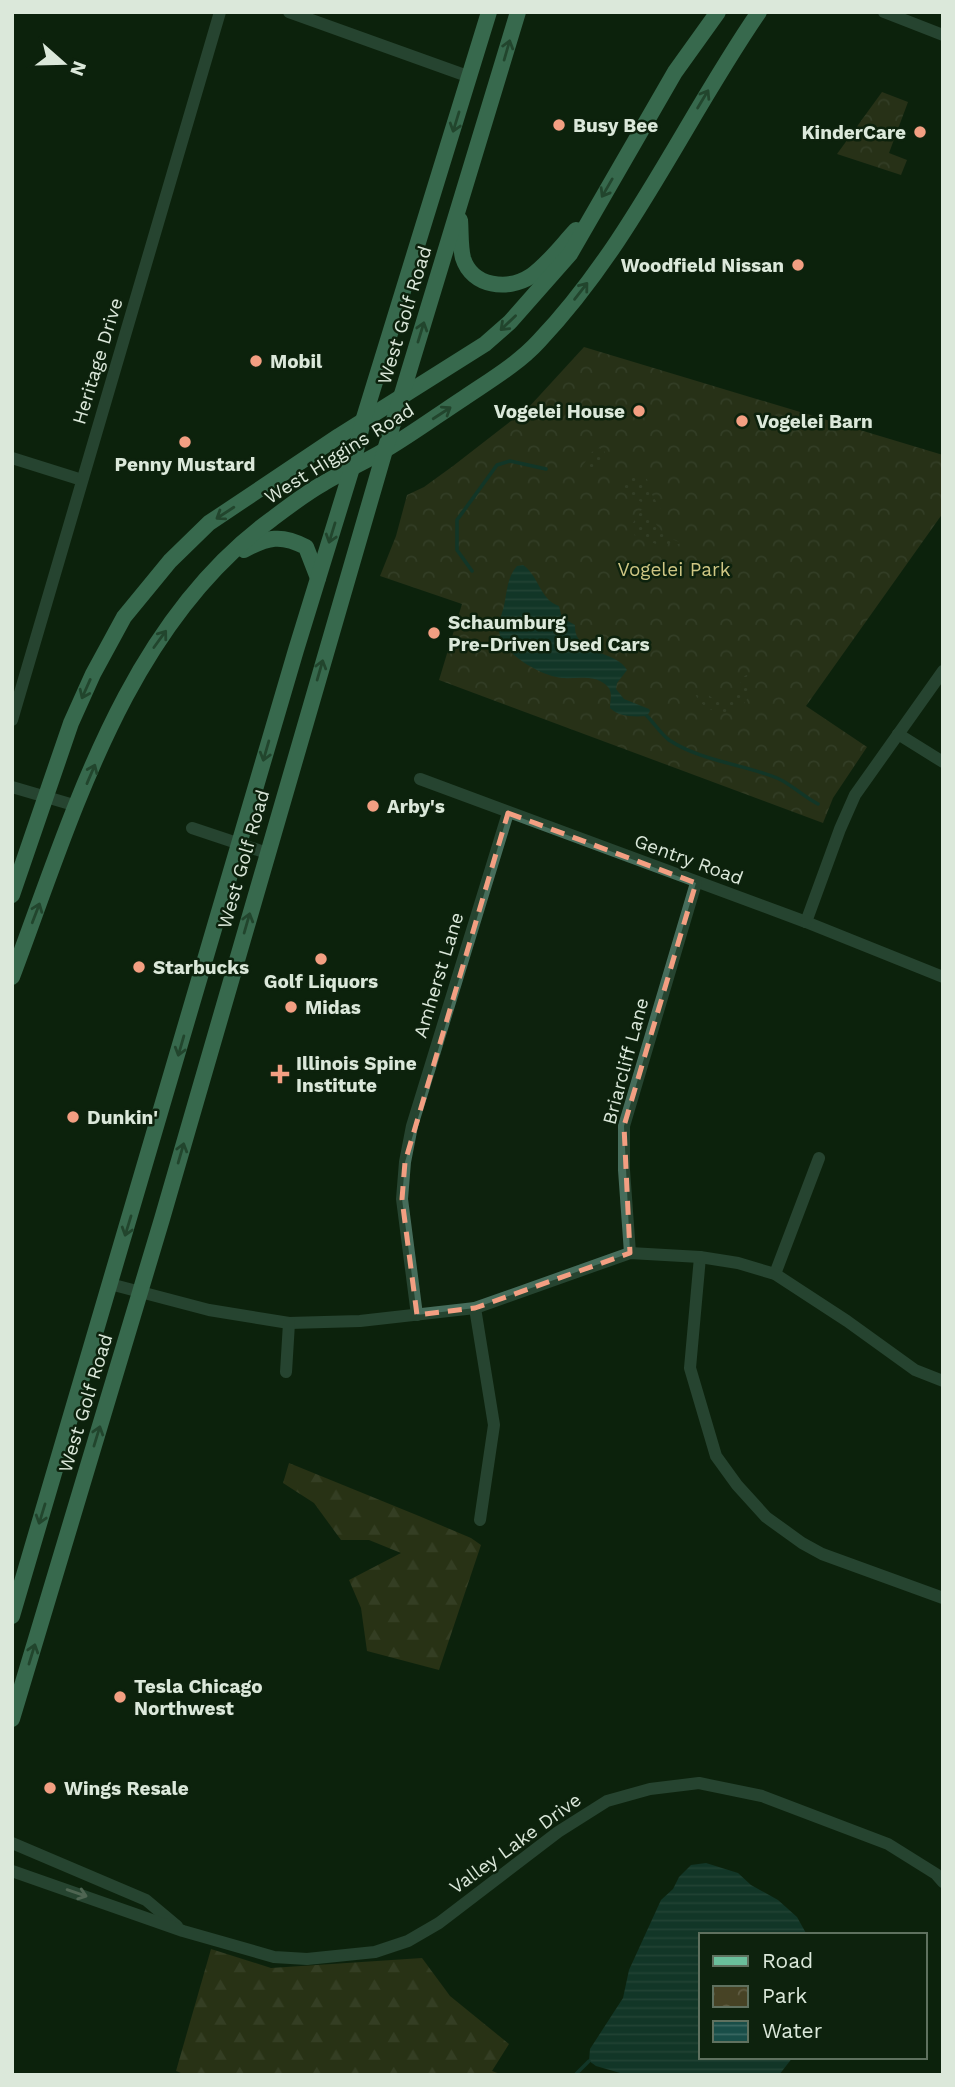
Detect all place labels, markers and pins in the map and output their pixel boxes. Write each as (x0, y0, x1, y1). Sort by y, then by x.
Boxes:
place label: Busy Bee (573, 114, 658, 137)
marker: Busy Bee (551, 117, 567, 133)
place label: KinderCare (801, 121, 906, 144)
marker: KinderCare (912, 124, 928, 140)
place label: Woodfield Nissan (621, 254, 784, 277)
marker: Woodfield Nissan (790, 257, 806, 273)
place label: Mobil (270, 350, 323, 373)
marker: Mobil (248, 353, 264, 369)
place label: Vogelei House (494, 400, 625, 423)
marker: Vogelei House (631, 403, 647, 419)
place label: Vogelei Barn (756, 410, 873, 433)
marker: Vogelei Barn (734, 413, 750, 429)
marker: Penny Mustard (177, 434, 193, 450)
place label: Penny Mustard (115, 453, 255, 476)
place label: Schaumburg Pre-Driven Used Cars (448, 611, 650, 656)
marker: Schaumburg Pre-Driven Used Cars (426, 625, 442, 641)
place label: Arby's (387, 795, 445, 818)
marker: Arby's (365, 798, 381, 814)
marker: Golf Liquors (313, 951, 329, 967)
place label: Starbucks (153, 956, 249, 979)
marker: Starbucks (131, 959, 147, 975)
place label: Golf Liquors (264, 970, 378, 993)
place label: Midas (305, 996, 361, 1019)
marker: Midas (283, 999, 299, 1015)
place label: Illinois Spine Institute (296, 1052, 417, 1097)
marker: Illinois Spine Institute (270, 1064, 290, 1084)
place label: Dunkin' (87, 1106, 158, 1129)
marker: Dunkin' (65, 1109, 81, 1125)
place label: Tesla Chicago Northwest (134, 1675, 263, 1720)
marker: Tesla Chicago Northwest (112, 1689, 128, 1705)
place label: Wings Resale (64, 1777, 189, 1800)
marker: Wings Resale (42, 1780, 58, 1796)

